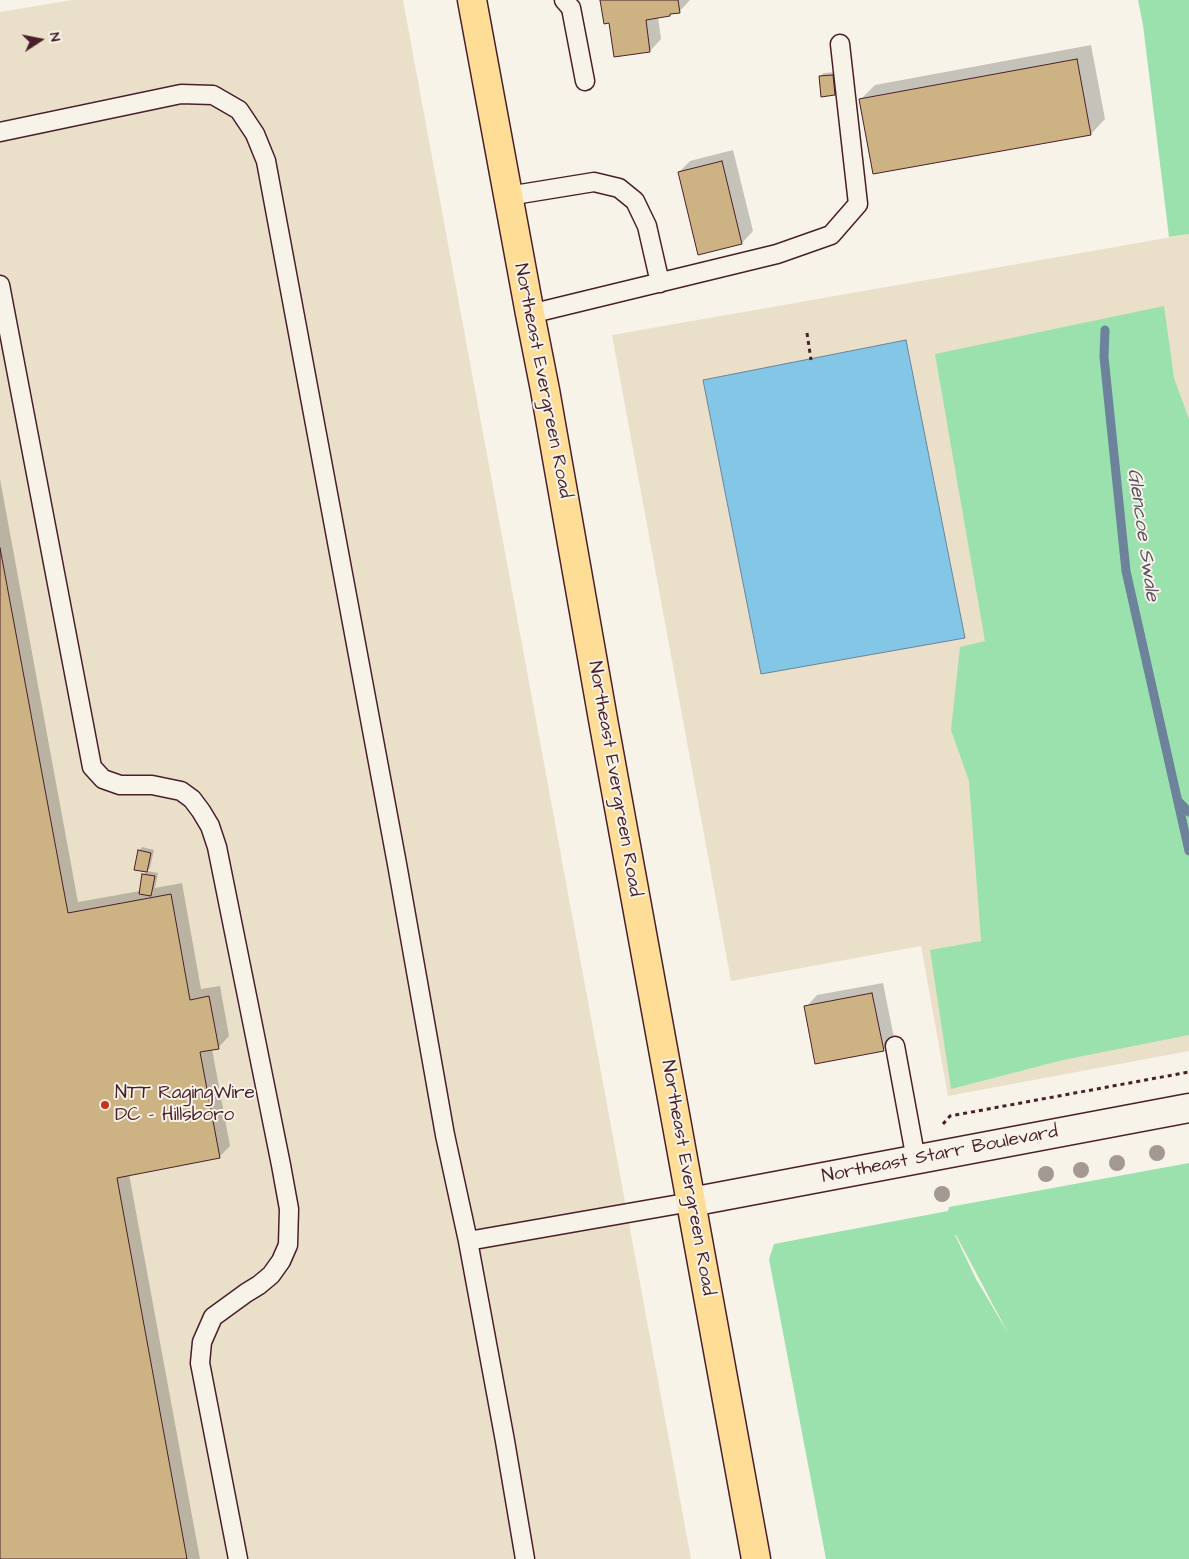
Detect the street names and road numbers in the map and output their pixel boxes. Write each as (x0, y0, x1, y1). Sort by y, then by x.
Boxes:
street label: Northeast Evergreen Road (508, 262, 576, 500)
street label: Northeast Evergreen Road (582, 660, 646, 898)
street label: Northeast Evergreen Road (655, 1059, 719, 1297)
street label: Northeast Starr Boulevard (820, 1121, 1060, 1189)

